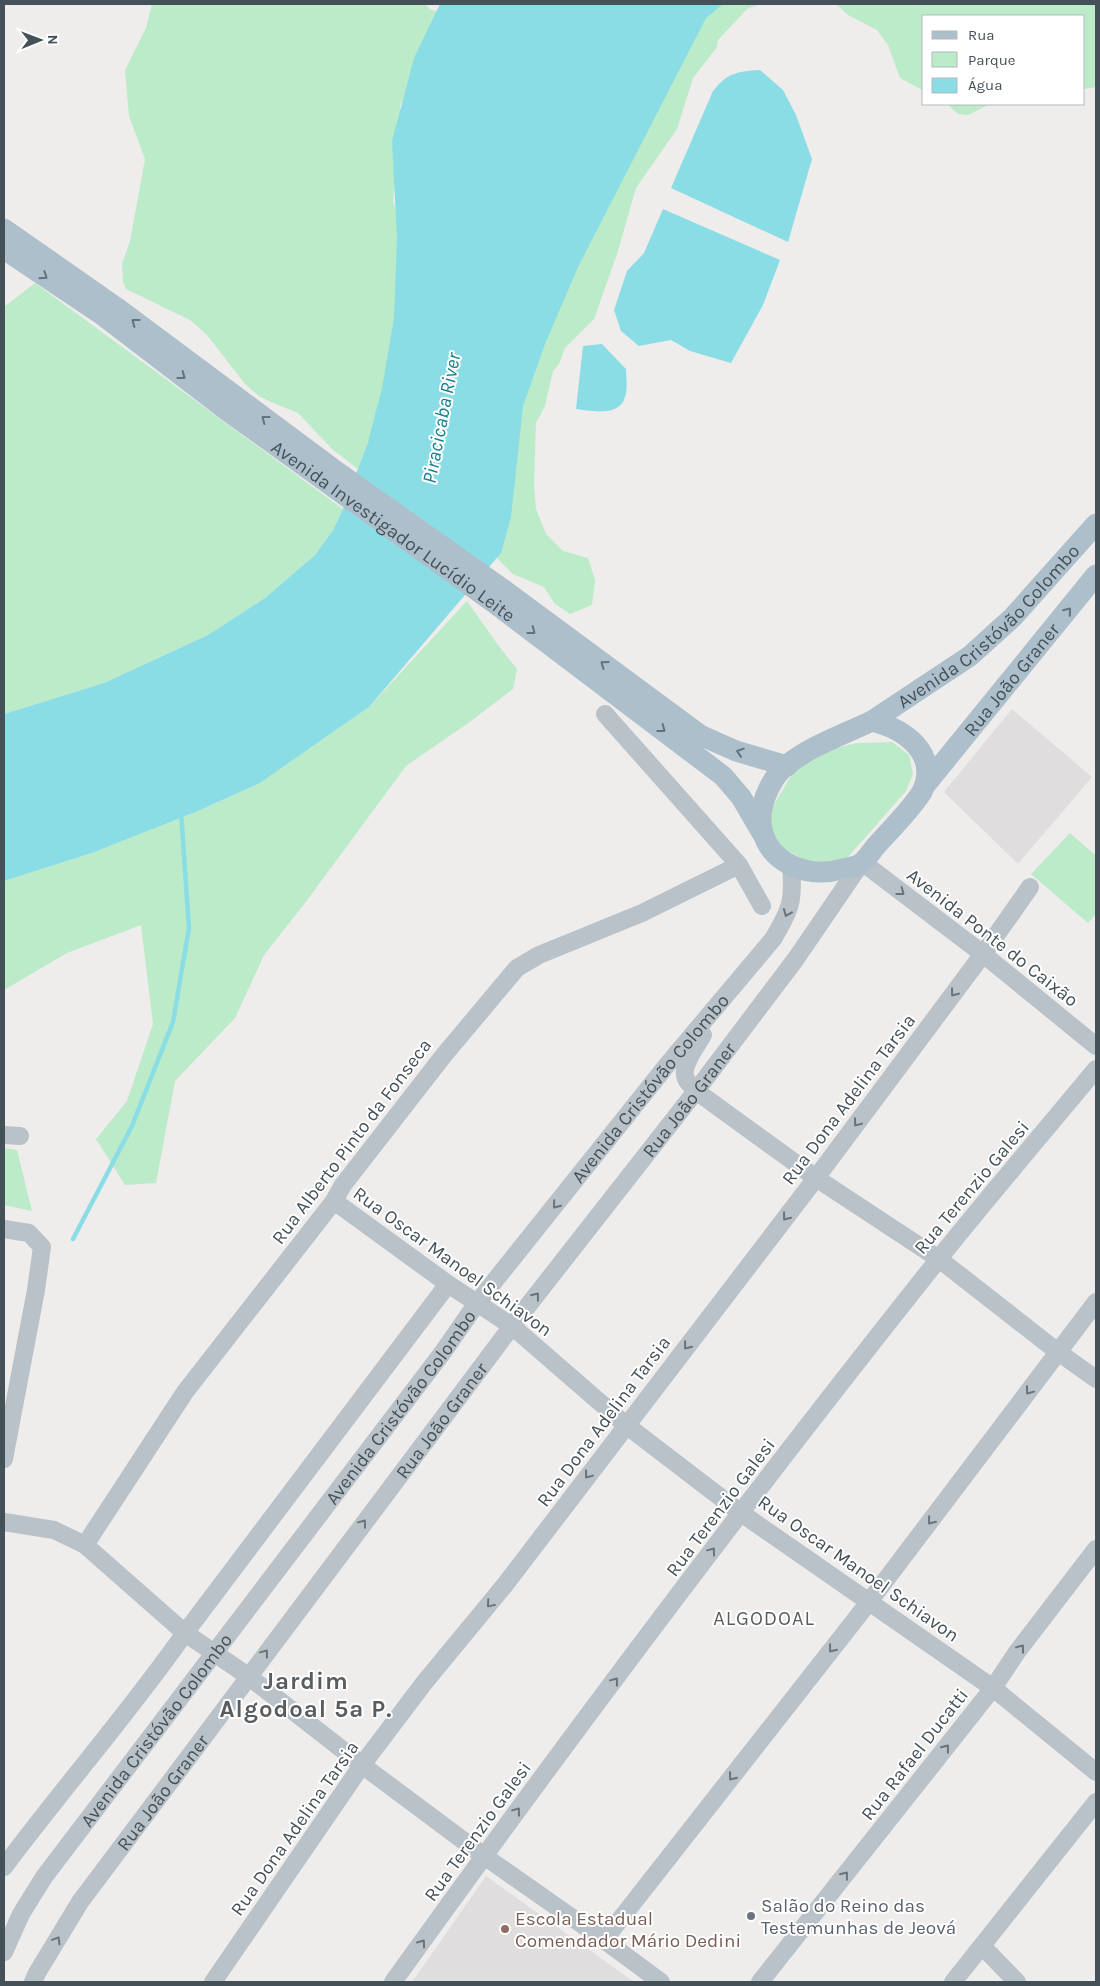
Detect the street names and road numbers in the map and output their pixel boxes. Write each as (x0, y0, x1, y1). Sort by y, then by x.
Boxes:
street label: Avenida Investigador Lucídio Leite (267, 436, 519, 627)
street label: Avenida Cristóvão Colombo (894, 540, 1084, 713)
street label: Rua João Graner (959, 619, 1065, 741)
street label: Avenida Ponte do Caixão (902, 864, 1082, 1012)
street label: Avenida Cristóvão Colombo (567, 990, 734, 1188)
street label: Rua Dona Adelina Tarsia (777, 1010, 920, 1189)
street label: Rua Alberto Pinto da Fonseca (267, 1035, 436, 1249)
street label: Rua João Graner (638, 1038, 741, 1162)
street label: Rua Terenzio Galesi (910, 1117, 1034, 1259)
street label: Rua Oscar Manoel Schiavon (349, 1182, 556, 1341)
street label: Avenida Cristóvão Colombo (321, 1306, 481, 1509)
street label: Rua Dona Adelina Tarsia (532, 1332, 675, 1511)
street label: Rua João Graner (392, 1358, 493, 1483)
street label: Rua Terenzio Galesi (662, 1434, 780, 1581)
street label: Rua Oscar Manoel Schiavon (754, 1491, 963, 1647)
street label: Avenida Cristóvão Colombo (76, 1629, 237, 1832)
street label: Rua Rafael Ducatti (857, 1684, 973, 1825)
street label: Rua João Graner (113, 1730, 214, 1855)
street label: Rua Dona Adelina Tarsia (226, 1737, 364, 1920)
street label: Rua Terenzio Galesi (420, 1758, 536, 1906)

